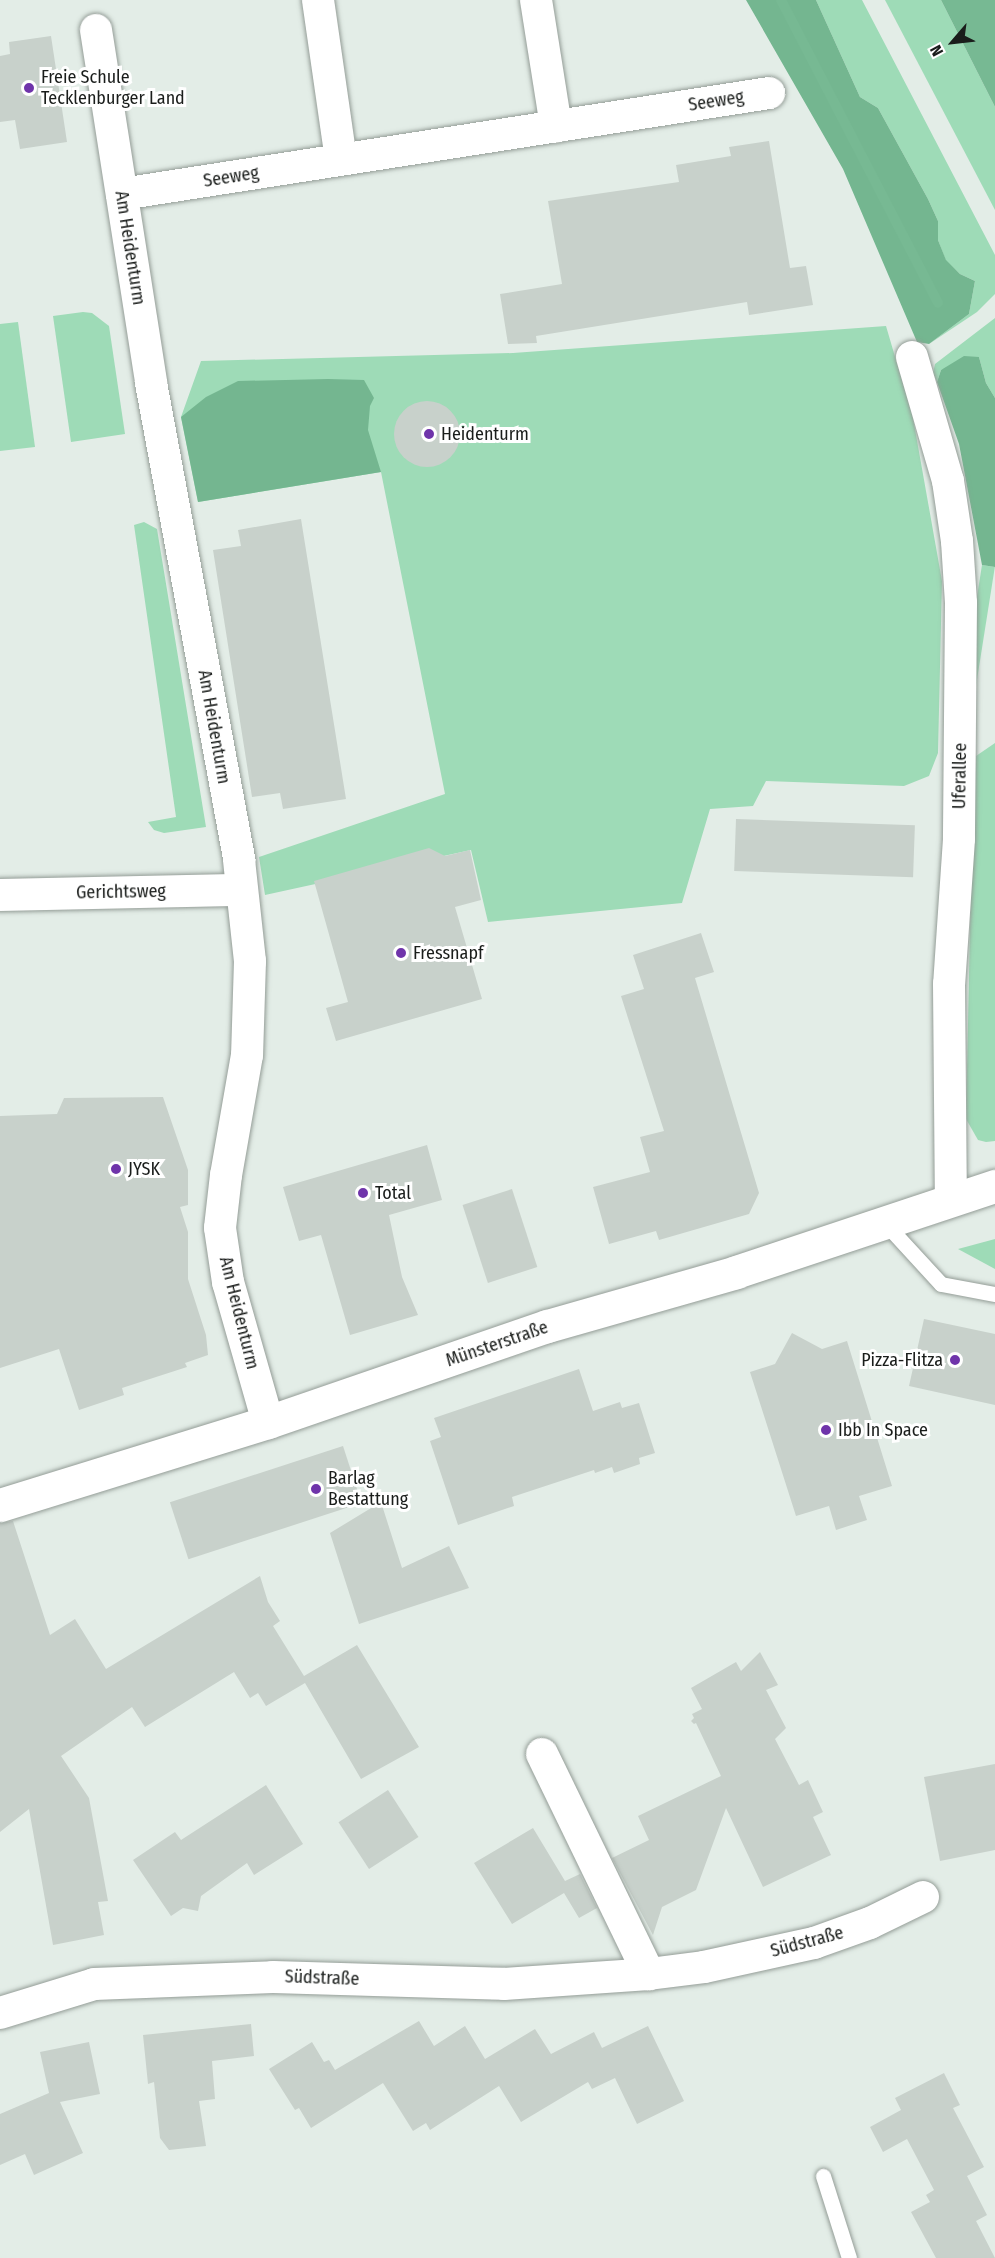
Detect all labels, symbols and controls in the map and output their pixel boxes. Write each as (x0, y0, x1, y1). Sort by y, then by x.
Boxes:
north arrow (923, 12, 983, 72)
text: N (926, 42, 947, 59)
place label: Freie Schule Tecklenburger Land (41, 67, 185, 110)
marker: Freie Schule Tecklenburger Land (22, 81, 36, 95)
street label: Seeweg (687, 86, 745, 116)
street label: Seeweg (202, 162, 260, 192)
street label: Am Heidenturm (110, 189, 150, 307)
place label: Heidenturm (441, 423, 529, 445)
marker: Heidenturm (422, 427, 436, 441)
street label: Am Heidenturm (193, 668, 235, 786)
street label: Uferallee (949, 743, 971, 809)
street label: Gerichtsweg (76, 880, 166, 904)
place label: Fressnapf (413, 942, 484, 964)
marker: Fressnapf (394, 946, 408, 960)
place label: JYSK (128, 1158, 160, 1180)
marker: JYSK (109, 1162, 123, 1176)
place label: Total (375, 1182, 411, 1204)
marker: Total (356, 1186, 370, 1200)
street label: Am Heidenturm (215, 1254, 263, 1372)
street label: Münsterstraße (443, 1316, 551, 1372)
place label: Pizza-Flitza (861, 1349, 943, 1371)
marker: Pizza-Flitza (948, 1353, 962, 1367)
place label: Ibb In Space (838, 1419, 928, 1441)
marker: Ibb In Space (819, 1423, 833, 1437)
place label: Barlag Bestattung (328, 1468, 408, 1510)
marker: Barlag Bestattung (309, 1482, 323, 1496)
street label: Südstraße (768, 1922, 846, 1962)
street label: Südstraße (284, 1966, 360, 1990)

